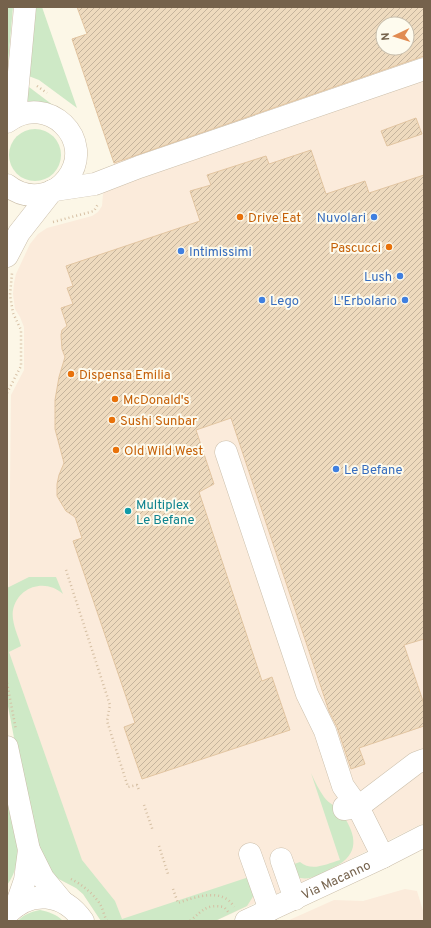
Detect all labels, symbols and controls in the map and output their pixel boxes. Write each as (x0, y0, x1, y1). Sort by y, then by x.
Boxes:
north arrow (375, 16, 415, 56)
text: N (379, 32, 393, 41)
place label: Drive Eat (248, 211, 301, 227)
place label: Nuvolari (317, 211, 366, 227)
marker: Drive Eat (235, 212, 245, 222)
marker: Nuvolari (369, 212, 379, 222)
place label: Pascucci (330, 241, 381, 257)
marker: Pascucci (384, 242, 394, 252)
place label: Intimissimi (189, 245, 252, 261)
marker: Intimissimi (176, 246, 186, 256)
place label: Lush (364, 270, 392, 286)
marker: Lush (395, 271, 405, 281)
place label: Lego (270, 294, 299, 310)
place label: L'Erbolario (334, 294, 397, 310)
marker: Lego (257, 295, 267, 305)
marker: L'Erbolario (400, 295, 410, 305)
place label: Dispensa Emilia (79, 368, 171, 384)
marker: Dispensa Emilia (66, 369, 76, 379)
place label: McDonald's (123, 393, 190, 409)
marker: McDonald's (110, 394, 120, 404)
place label: Sushi Sunbar (120, 414, 197, 430)
marker: Sushi Sunbar (107, 415, 117, 425)
place label: Old Wild West (124, 444, 203, 460)
marker: Old Wild West (111, 445, 121, 455)
place label: Le Befane (344, 463, 403, 479)
marker: Le Befane (331, 464, 341, 474)
place label: Multiplex Le Befane (136, 498, 195, 529)
marker: Multiplex Le Befane (123, 506, 133, 516)
street label: Via Macanno (299, 858, 374, 904)

